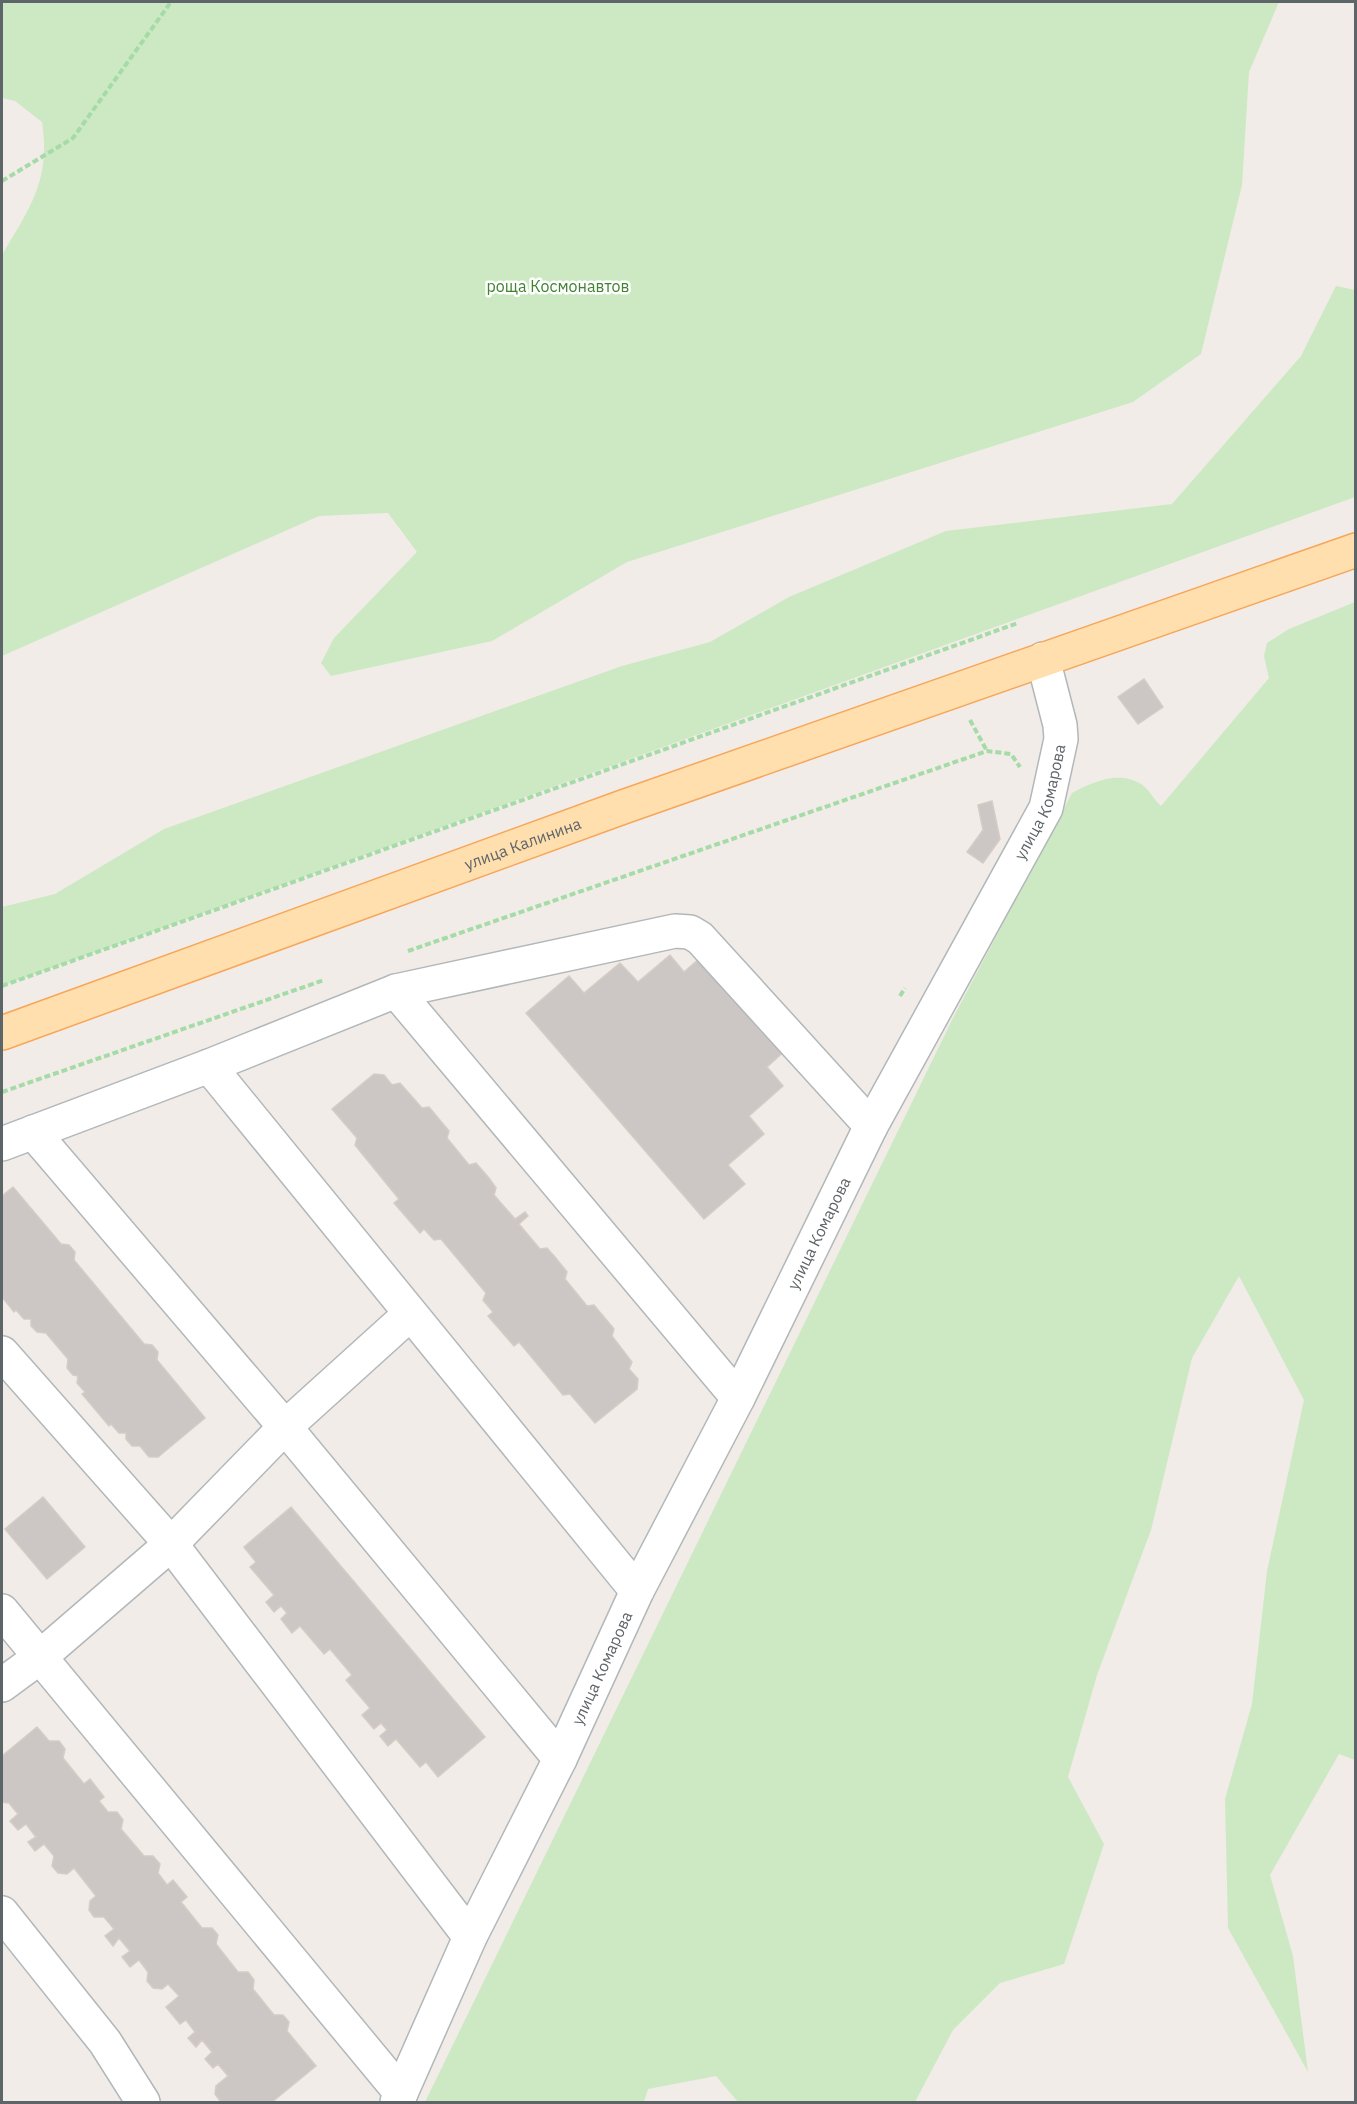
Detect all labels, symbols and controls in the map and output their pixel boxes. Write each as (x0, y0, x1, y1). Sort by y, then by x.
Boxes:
park label: роща Космонавтов (487, 276, 629, 296)
street label: улица Комарова (1009, 742, 1070, 863)
street label: улица Калинина (462, 813, 584, 874)
street label: улица Комарова (783, 1173, 855, 1293)
street label: улица Комарова (567, 1608, 637, 1728)

